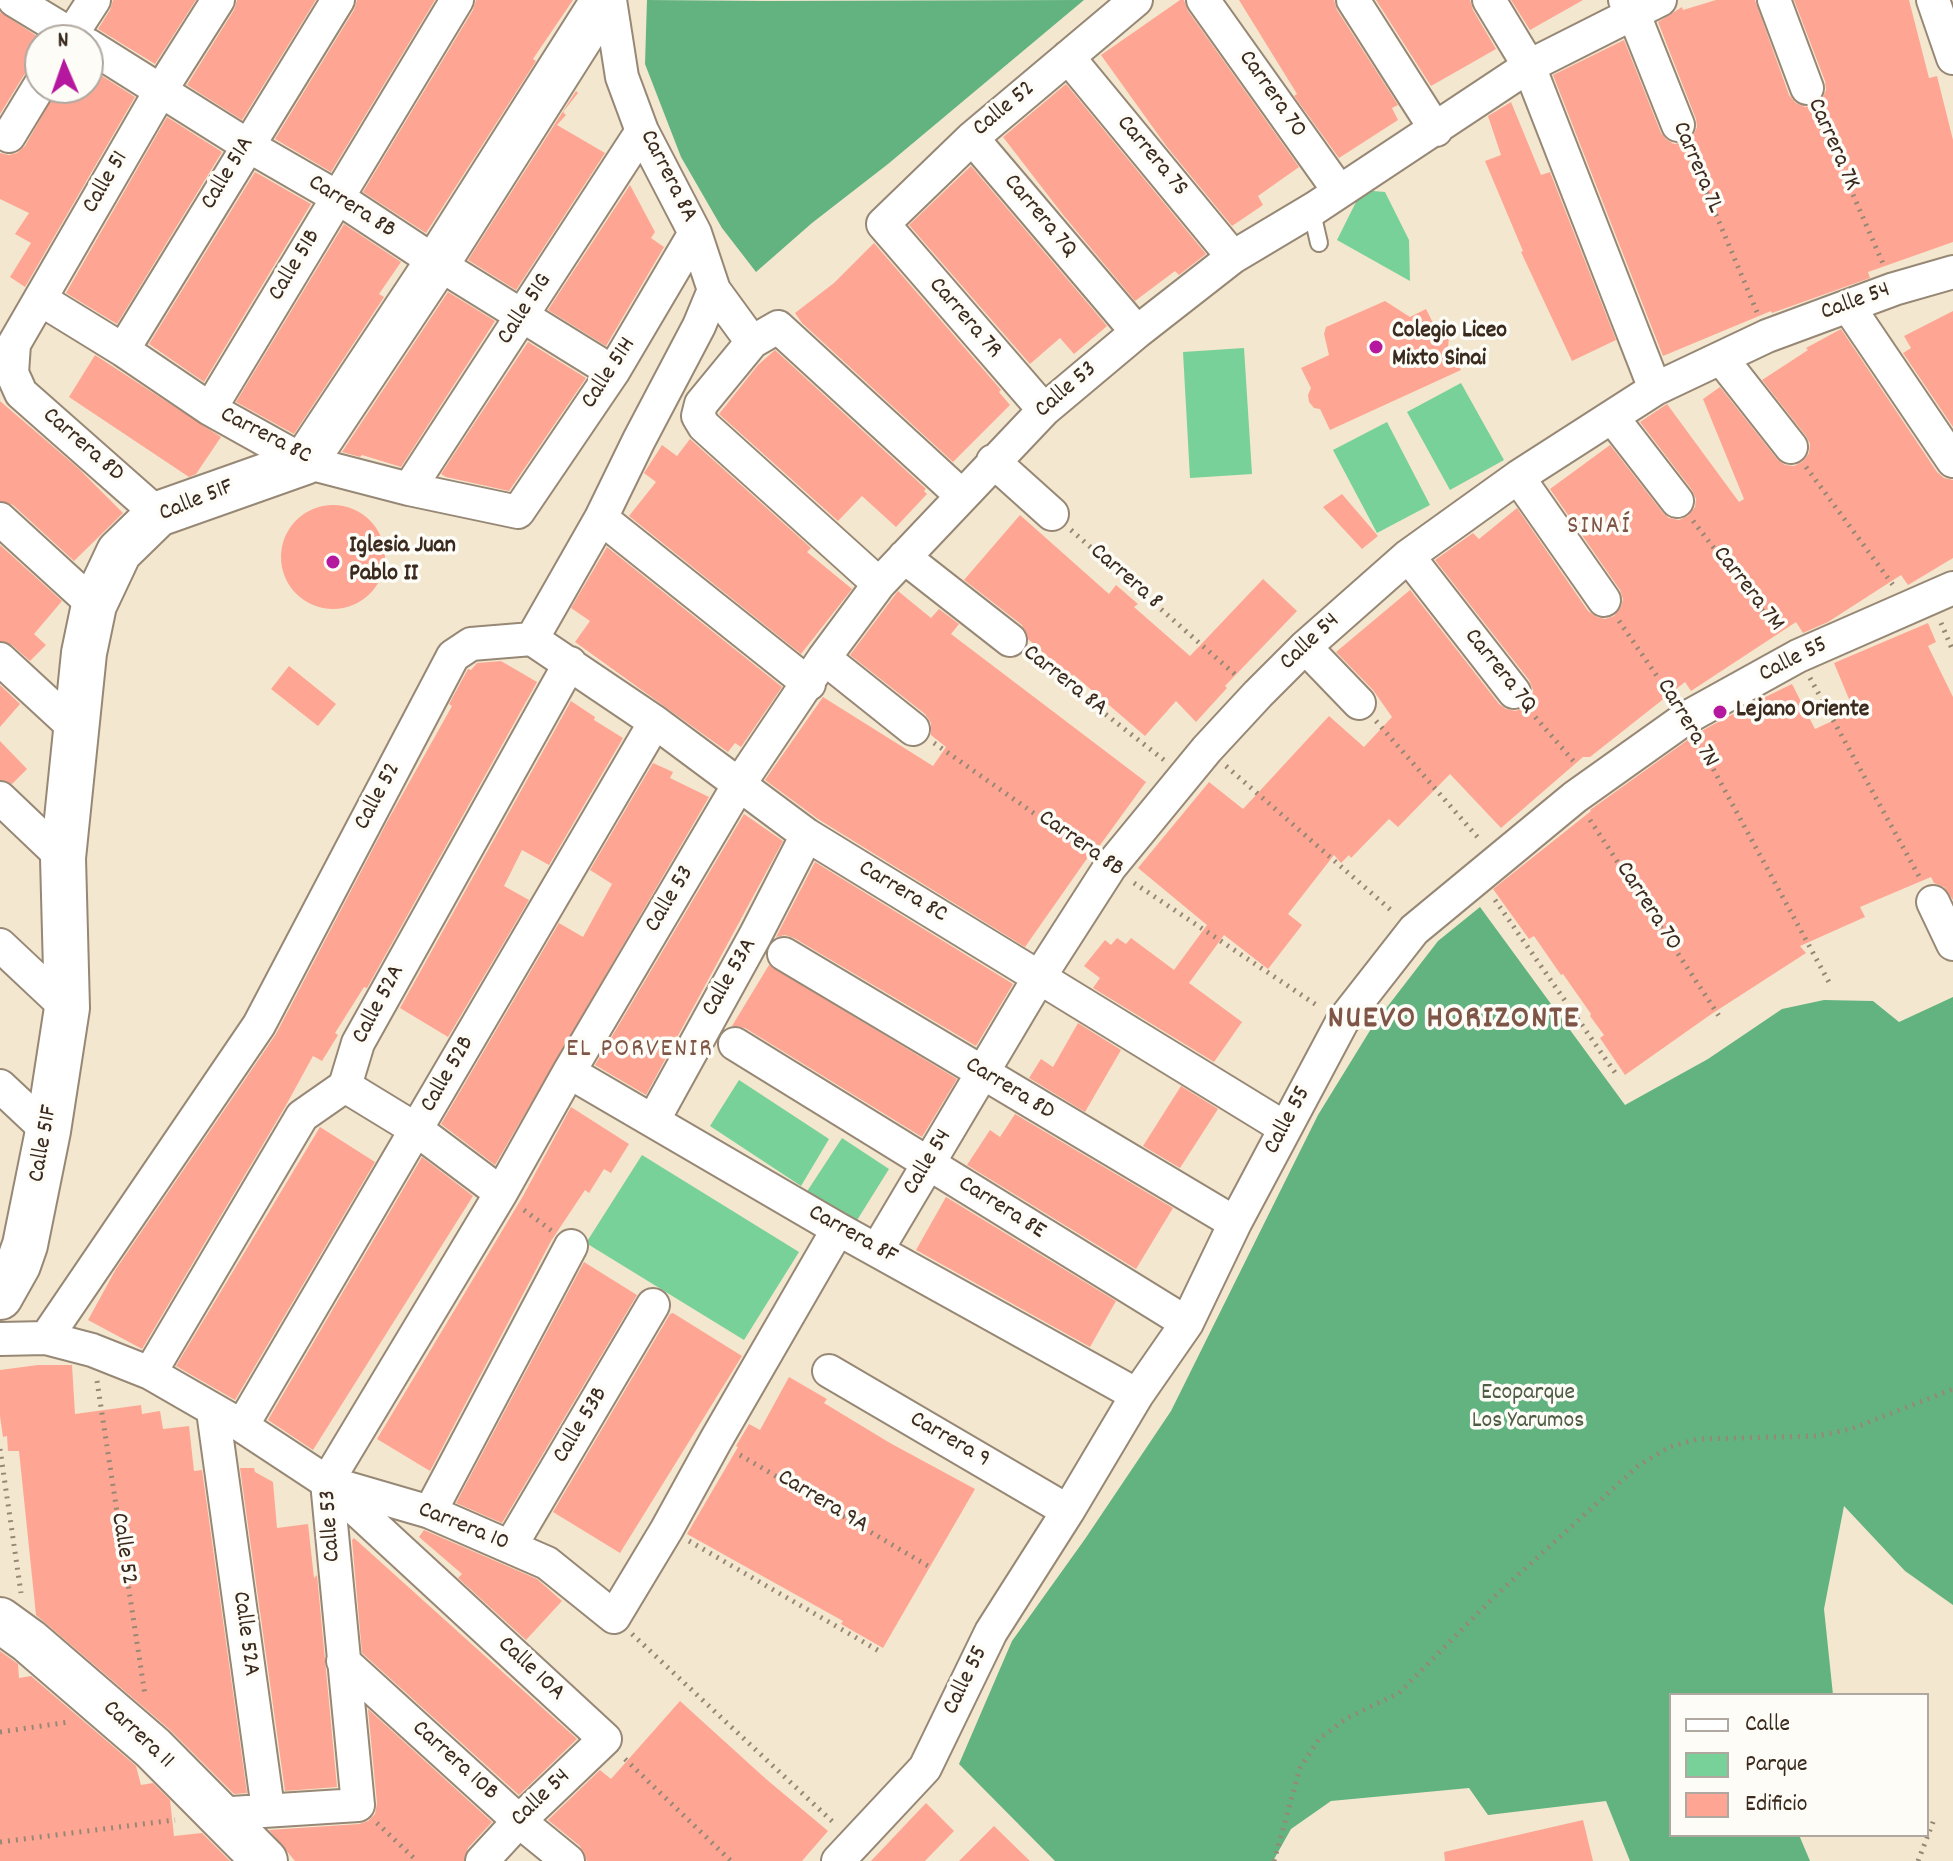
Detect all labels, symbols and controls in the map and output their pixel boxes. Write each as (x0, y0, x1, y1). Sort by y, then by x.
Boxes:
north arrow (24, 24, 104, 104)
text: N (57, 26, 69, 57)
street label: Carrera 7O (1230, 46, 1312, 144)
street label: Calle 52 (968, 76, 1042, 144)
street label: Carrera 7K (1799, 95, 1865, 195)
street label: Carrera 7S (1109, 111, 1193, 203)
street label: Carrera 7L (1664, 118, 1728, 218)
street label: Carrera 8A (632, 126, 702, 228)
street label: Calle 51A (196, 132, 262, 216)
street label: Calle 51 (78, 147, 136, 219)
street label: Carrera 7Q (996, 169, 1082, 265)
street label: Carrera 8B (302, 170, 400, 246)
street label: Calle 51B (263, 225, 329, 307)
street label: Calle 51G (492, 269, 560, 351)
street label: Carrera 7R (921, 273, 1007, 365)
street label: Calle 54 (1817, 277, 1895, 329)
place label: Colegio Liceo Mixto Sinai (1392, 319, 1507, 375)
street label: Calle 51H (576, 333, 644, 415)
marker: Colegio Liceo Mixto Sinai (1367, 338, 1385, 356)
street label: Calle 53 (1030, 356, 1104, 426)
street label: Carrera 8C (215, 402, 315, 472)
street label: Carrera 8D (35, 403, 129, 489)
street label: Calle 51F (156, 474, 238, 530)
district label: SINAÍ (1567, 512, 1631, 544)
place label: Iglesia Juan Pablo II (349, 534, 456, 590)
street label: Carrera 8 (1083, 539, 1167, 617)
street label: Carrera 7M (1705, 542, 1789, 638)
marker: Iglesia Juan Pablo II (324, 553, 342, 571)
street label: Calle 54 (1275, 608, 1347, 678)
street label: Carrera 7Q (1456, 624, 1542, 720)
street label: Calle 55 (1755, 632, 1833, 690)
street label: Carrera 8A (1016, 640, 1112, 724)
street label: Carrera 7N (1648, 675, 1724, 773)
place label: Lejano Oriente (1736, 698, 1869, 726)
marker: Lejano Oriente (1711, 703, 1729, 721)
street label: Calle 52 (349, 758, 409, 836)
street label: Carrera 8B (1032, 805, 1128, 885)
street label: Carrera 8C (852, 855, 952, 931)
street label: Carrera 7O (1608, 857, 1686, 957)
street label: Calle 53 (640, 862, 702, 938)
street label: Calle 53A (697, 934, 765, 1022)
street label: Calle 52A (347, 961, 413, 1049)
district label: NUEVO HORIZONTE (1328, 1003, 1580, 1041)
street label: Calle 52B (416, 1032, 482, 1118)
district label: EL PORVENIR (566, 1035, 714, 1067)
street label: Carrera 8D (959, 1052, 1059, 1128)
street label: Calle 55 (1259, 1082, 1319, 1160)
street label: Calle 51F (24, 1103, 66, 1185)
street label: Calle 54 (898, 1125, 960, 1201)
street label: Carrera 8E (952, 1171, 1050, 1247)
street label: Carrera 8F (802, 1200, 902, 1272)
park label: Ecoparque Los Yarumos (1472, 1381, 1584, 1437)
street label: Calle 53B (548, 1383, 616, 1469)
street label: Carrera 9 (904, 1406, 994, 1476)
street label: Carrera 9A (771, 1465, 873, 1541)
street label: Calle 53 (315, 1489, 349, 1563)
street label: Carrera 10 (413, 1497, 513, 1559)
street label: Calle 52 (102, 1511, 142, 1587)
street label: Calle 52A (224, 1590, 264, 1678)
street label: Calle 10A (490, 1631, 570, 1709)
street label: Calle 55 (938, 1642, 996, 1720)
legend (1669, 1693, 1929, 1837)
street label: Carrera 11 (95, 1696, 179, 1776)
text: Calle (1745, 1708, 1790, 1742)
street label: Carrera 10B (405, 1716, 503, 1808)
text: Parque (1745, 1748, 1808, 1782)
street label: Calle 54 (506, 1764, 578, 1834)
text: Edificio (1745, 1788, 1807, 1822)

